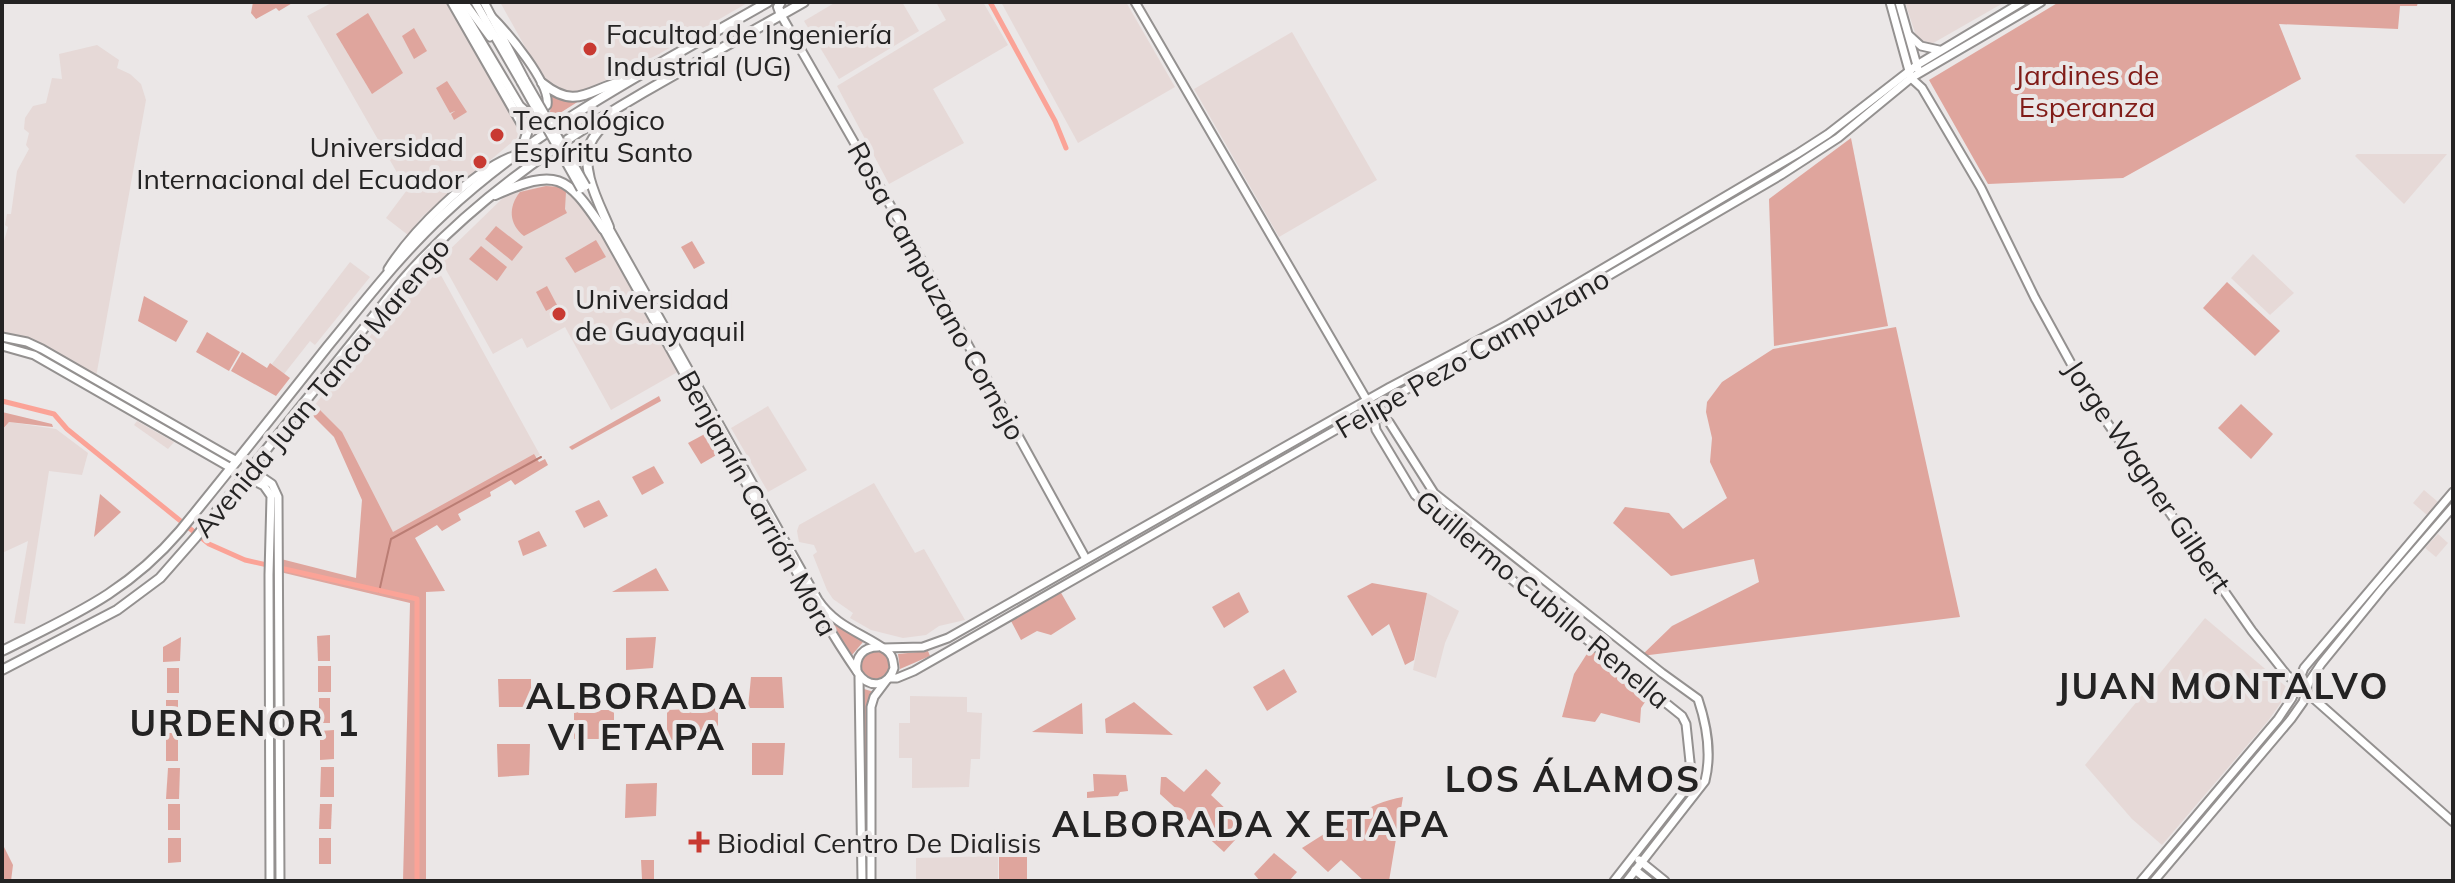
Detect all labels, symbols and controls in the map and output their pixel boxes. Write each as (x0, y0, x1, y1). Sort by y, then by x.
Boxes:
place label: Facultad de Ingeniería Industrial (UG) (606, 16, 892, 83)
marker: Facultad de Ingeniería Industrial (UG) (581, 40, 599, 58)
park label: Jardines de Esperanza (2015, 57, 2159, 124)
place label: Tecnológico Espíritu Santo (513, 102, 693, 169)
marker: Tecnológico Espíritu Santo (488, 126, 506, 144)
place label: Universidad Internacional del Ecuador (136, 129, 465, 196)
street label: Rosa Campuzano Cornejo (840, 136, 1034, 446)
marker: Universidad Internacional del Ecuador (471, 153, 489, 171)
street label: Avenida Juan Tanca Marengo (185, 230, 457, 544)
street label: Felipe Pezo Campuzano (1329, 260, 1615, 446)
place label: Universidad de Guayaquil (575, 281, 745, 348)
marker: Universidad de Guayaquil (550, 305, 568, 323)
street label: Jorge Wagner Gilbert (2057, 353, 2239, 599)
street label: Benjamín Carrión Mora (670, 364, 846, 642)
street label: Guillermo Cubillo Renella (1409, 482, 1677, 716)
district label: JUAN MONTALVO (2057, 663, 2389, 708)
district label: ALBORADA VI ETAPA (526, 673, 748, 759)
district label: URDENOR 1 (129, 700, 361, 745)
district label: LOS ÁLAMOS (1445, 756, 1701, 801)
district label: ALBORADA X ETAPA (1052, 801, 1450, 846)
place label: Biodial Centro De Dialisis (717, 825, 1041, 860)
marker: Biodial Centro De Dialisis (688, 831, 710, 853)

